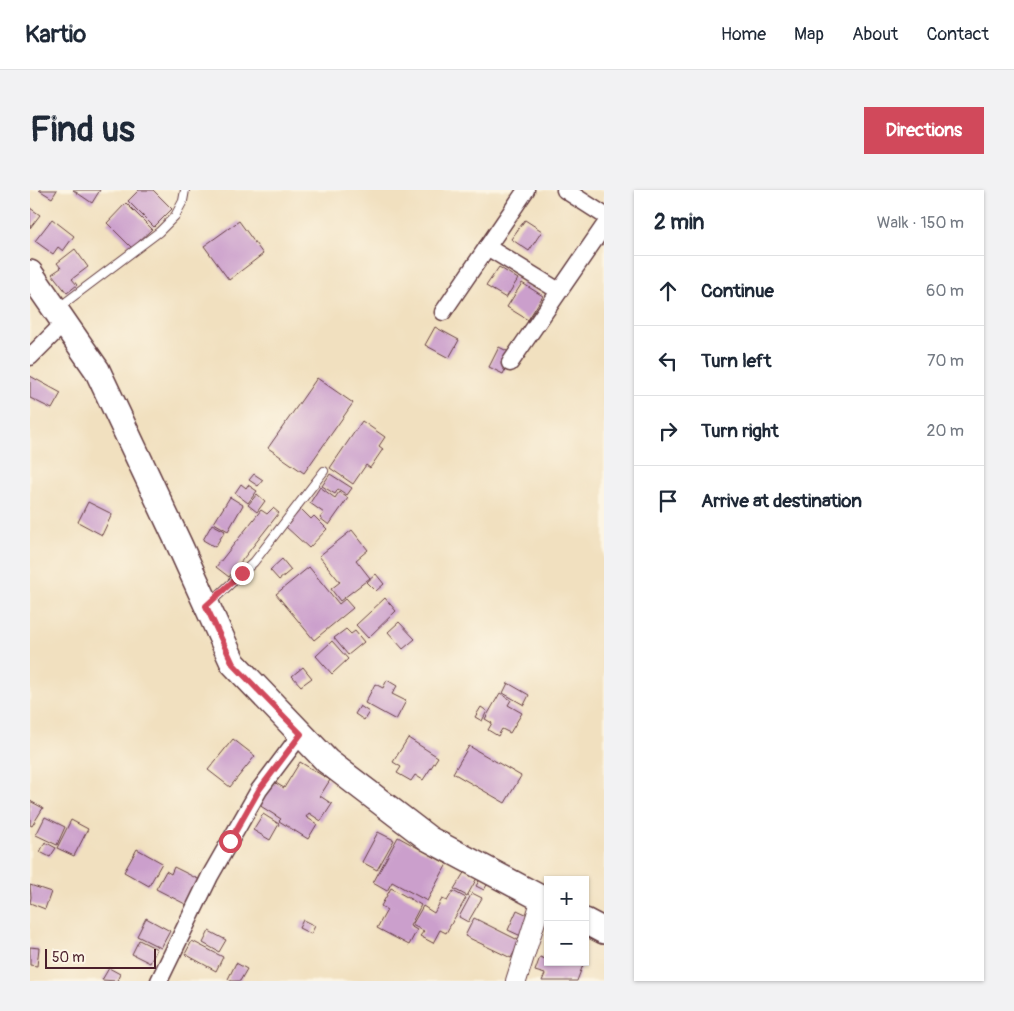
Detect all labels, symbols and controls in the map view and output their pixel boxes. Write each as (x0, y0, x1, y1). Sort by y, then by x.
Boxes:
text: Kartio (25, 20, 86, 49)
text: Home (721, 23, 766, 46)
text: Map (794, 23, 824, 46)
text: About (852, 23, 898, 46)
text: Contact (926, 23, 989, 46)
button: Directions (864, 107, 984, 154)
text: Find us (30, 108, 135, 152)
text: 2 min (654, 209, 704, 236)
text: Walk · 150 m (877, 213, 964, 233)
icon: ahead (654, 277, 682, 305)
text: Continue (701, 279, 774, 303)
text: 60 m (926, 281, 964, 301)
icon: left (654, 347, 682, 375)
text: Turn left (701, 349, 771, 373)
text: 70 m (927, 351, 964, 371)
icon: right (654, 417, 682, 445)
text: Turn right (701, 419, 779, 443)
text: 20 m (926, 421, 964, 441)
icon: arrive (654, 487, 682, 515)
text: Arrive at destination (701, 489, 862, 513)
route end (231, 562, 254, 585)
route start (219, 830, 242, 853)
map controls (544, 876, 589, 966)
button: + (544, 876, 589, 921)
button: − (544, 921, 589, 966)
scale bar (45, 946, 156, 969)
text: 50 m (52, 949, 85, 966)

